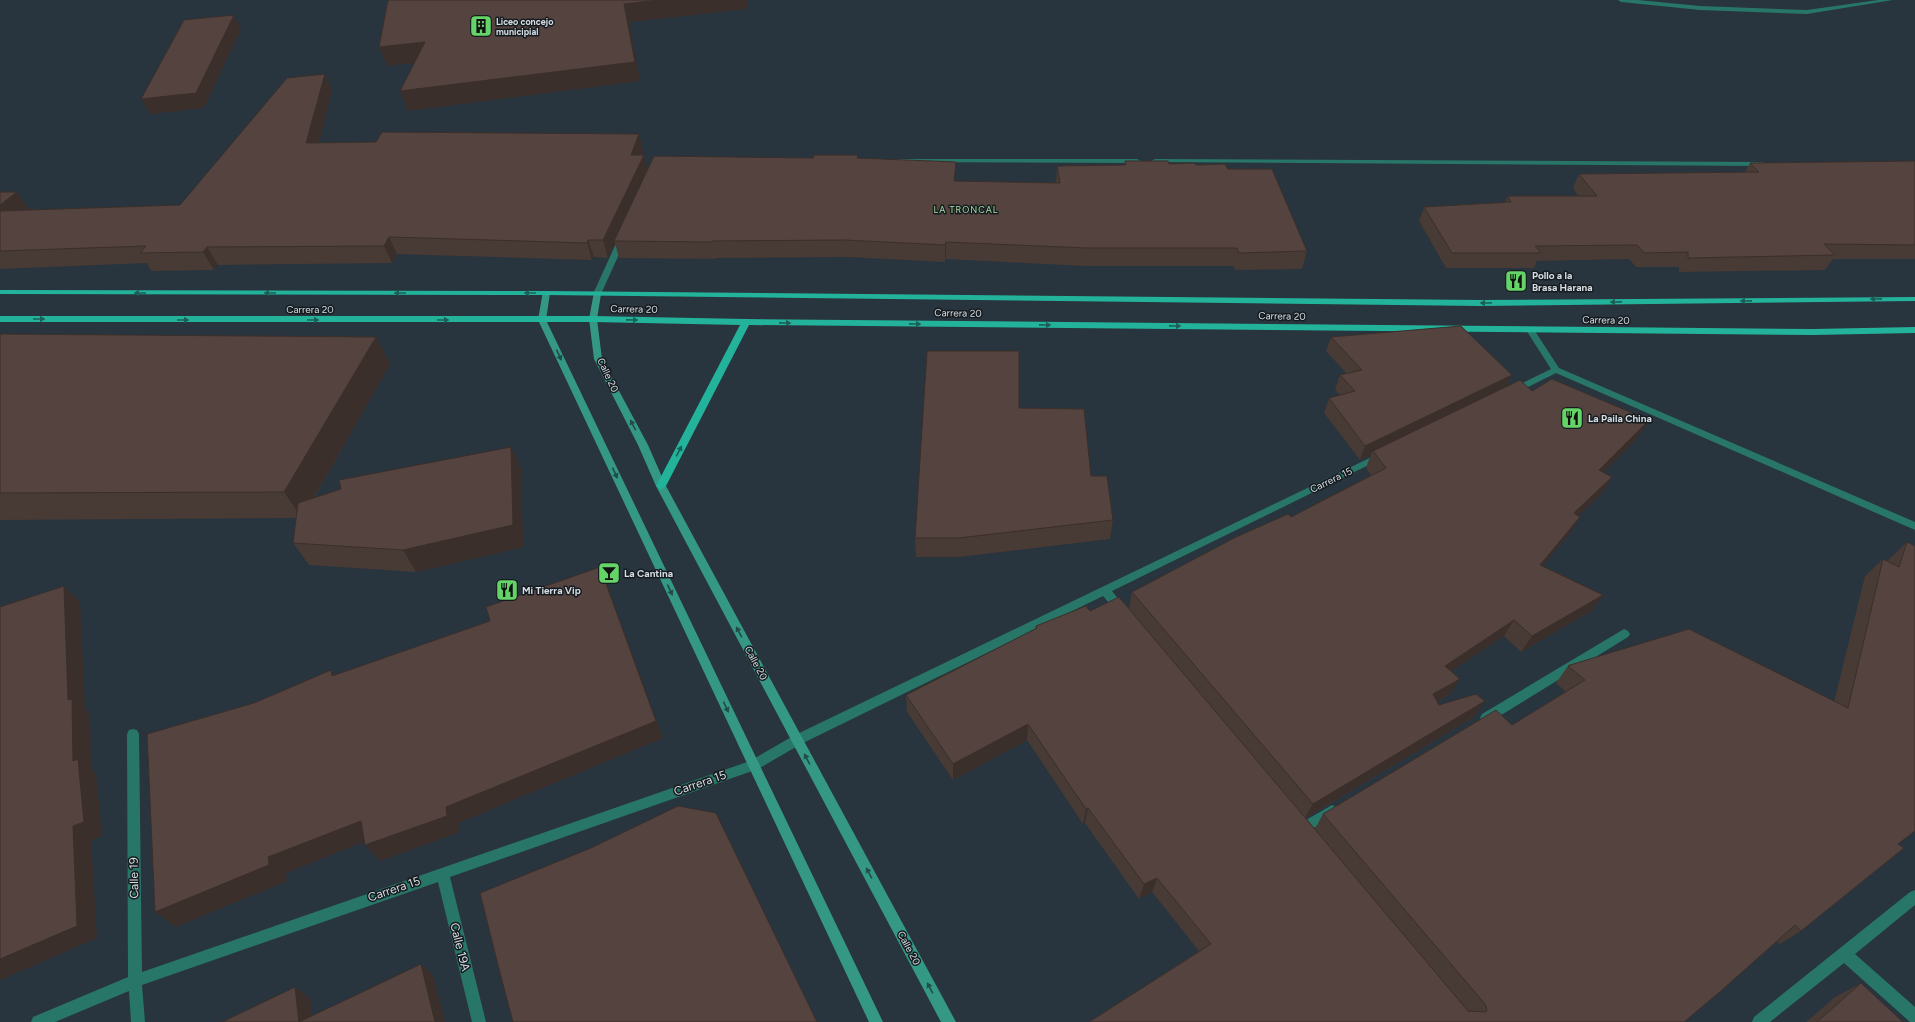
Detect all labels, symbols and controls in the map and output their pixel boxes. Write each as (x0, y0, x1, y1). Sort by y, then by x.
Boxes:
building icon: Liceo concejo municipial (468, 13, 494, 39)
place label: Liceo concejo municipial (496, 16, 553, 37)
district label: LA TRONCAL (934, 204, 998, 215)
restaurant icon: Pollo a la Brasa Harana (1503, 268, 1529, 294)
place label: Pollo a la Brasa Harana (1532, 269, 1593, 294)
one-way arrow (133, 290, 146, 296)
one-way arrow (263, 290, 276, 296)
one-way arrow (393, 290, 406, 296)
one-way arrow (523, 290, 536, 296)
one-way arrow (1869, 296, 1882, 302)
one-way arrow (1740, 297, 1752, 304)
one-way arrow (1609, 299, 1622, 305)
one-way arrow (1479, 300, 1492, 306)
street label: Carrera 20 (610, 302, 658, 316)
street label: Carrera 20 (286, 303, 334, 316)
street label: Carrera 20 (934, 306, 982, 320)
street label: Carrera 20 (1258, 309, 1306, 323)
street label: Carrera 20 (1582, 313, 1630, 327)
one-way arrow (33, 316, 46, 322)
one-way arrow (177, 317, 190, 323)
one-way arrow (307, 317, 320, 323)
one-way arrow (437, 317, 450, 323)
one-way arrow (626, 317, 639, 323)
one-way arrow (779, 320, 792, 326)
one-way arrow (909, 321, 922, 327)
one-way arrow (1039, 322, 1052, 328)
one-way arrow (1169, 323, 1181, 330)
one-way arrow (556, 349, 562, 361)
street label: Calle 20 (594, 356, 622, 394)
restaurant icon: La Paila China (1559, 405, 1585, 431)
place label: La Paila China (1588, 412, 1652, 425)
one-way arrow (629, 419, 636, 431)
one-way arrow (676, 445, 683, 457)
street label: Carrera 15 (1308, 464, 1354, 496)
one-way arrow (612, 467, 618, 478)
bar icon: La Cantina (596, 560, 622, 586)
place label: La Cantina (624, 567, 673, 580)
restaurant icon: Mi Tierra Vip (494, 577, 520, 603)
place label: Mi Tierra Vip (522, 584, 581, 597)
one-way arrow (667, 584, 673, 596)
one-way arrow (736, 626, 743, 637)
street label: Calle 20 (742, 644, 770, 682)
one-way arrow (723, 702, 729, 713)
one-way arrow (804, 753, 811, 764)
street label: Carrera 15 (672, 767, 728, 798)
street label: Calle 19 (127, 857, 141, 899)
one-way arrow (866, 867, 872, 879)
street label: Carrera 15 (366, 873, 422, 904)
street label: Calle 19A (447, 921, 473, 973)
street label: Calle 20 (895, 929, 923, 967)
one-way arrow (927, 982, 934, 993)

